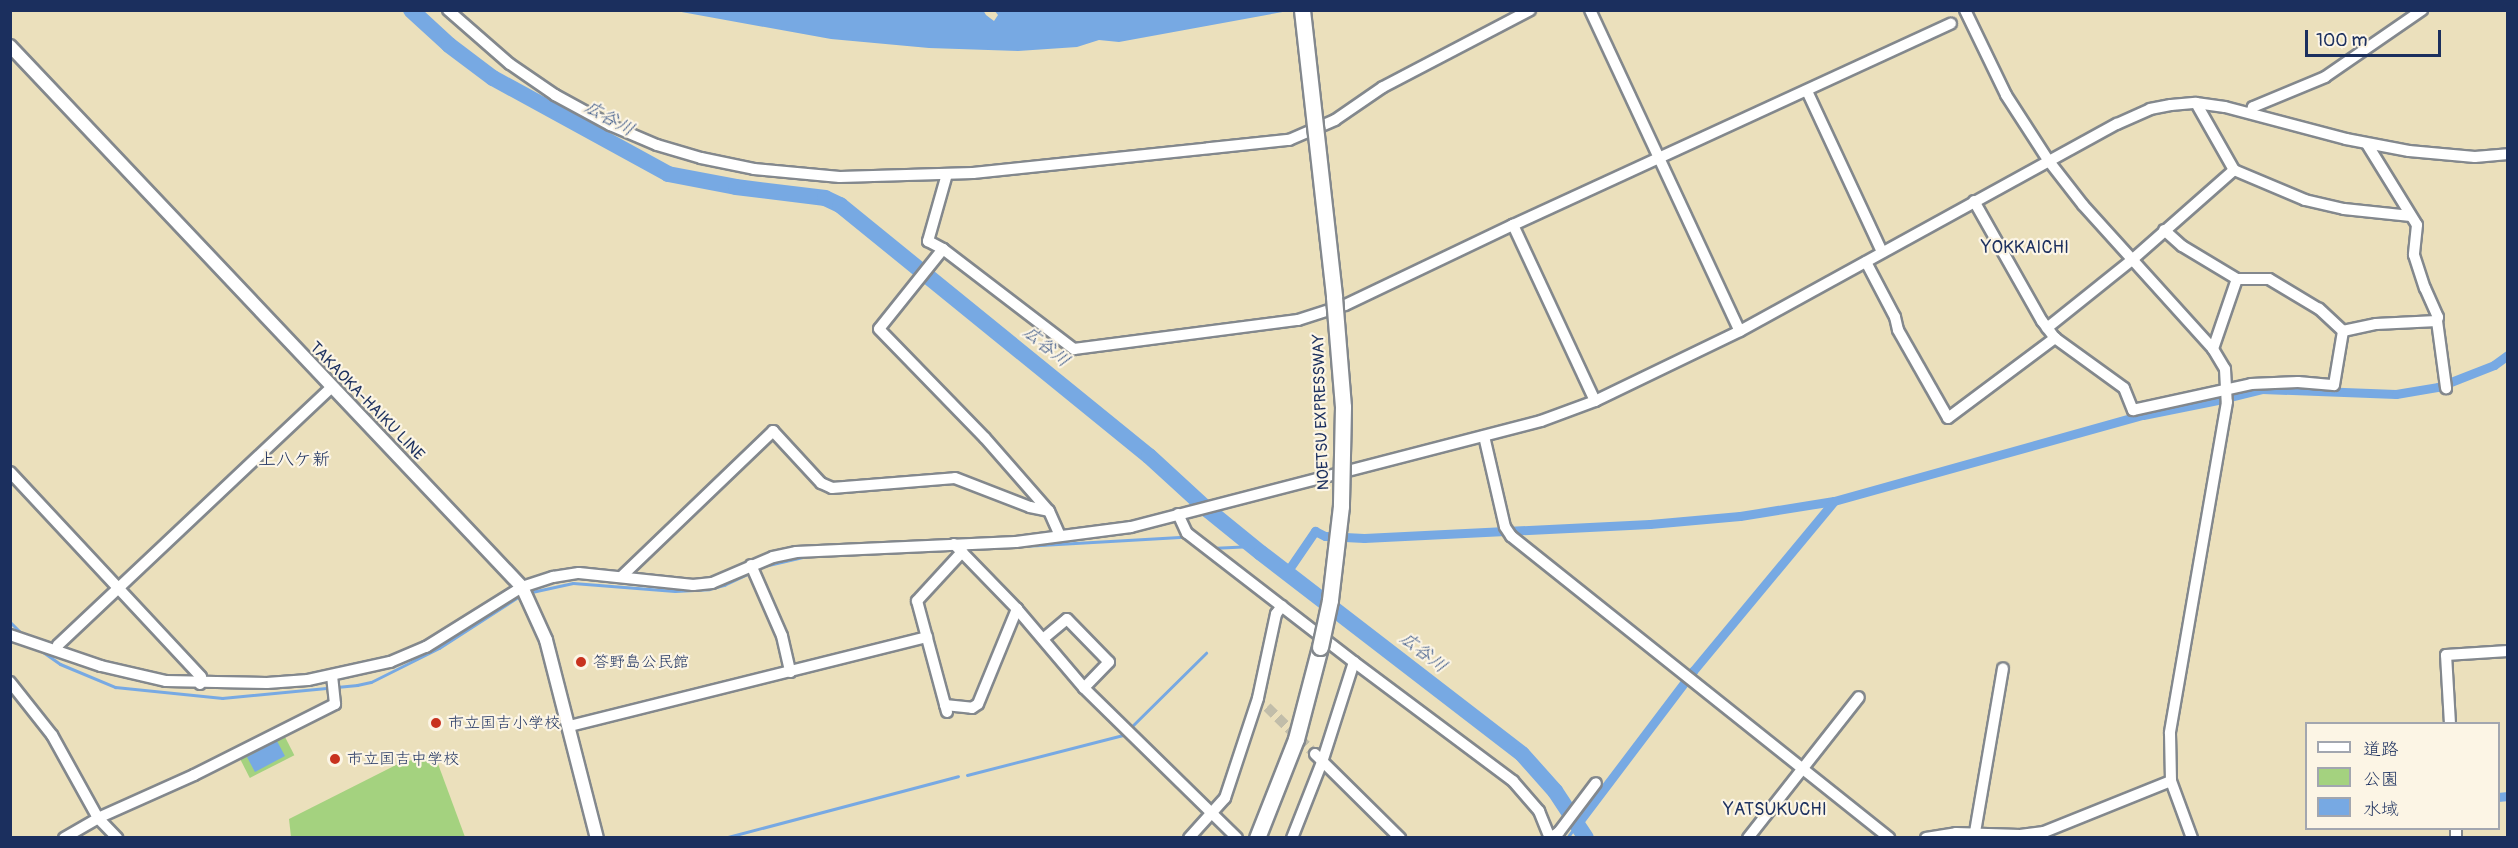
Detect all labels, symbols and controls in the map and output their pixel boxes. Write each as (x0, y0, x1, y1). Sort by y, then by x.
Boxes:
scale bar (2308, 18, 2444, 56)
text: 100 m (2316, 29, 2368, 52)
water label: 広谷川 (580, 96, 638, 142)
district label: YOKKAICHI (1974, 237, 2076, 259)
water label: 広谷川 (1018, 322, 1074, 372)
street label: NOETSU EXPRESSWAY (1309, 334, 1333, 490)
street label: TAKAOKA-HAIKU LINE (305, 338, 429, 464)
district label: 上八ケ新 (258, 449, 330, 471)
water label: 広谷川 (1395, 628, 1451, 678)
place label: 答野島公民館 (593, 652, 689, 672)
marker: 答野島公民館 (574, 655, 588, 669)
place label: 市立国吉小学校 (448, 713, 560, 733)
marker: 市立国吉小学校 (429, 716, 443, 730)
legend (2305, 722, 2500, 830)
text: 道路 (2363, 738, 2399, 761)
place label: 市立国吉中学校 (347, 749, 459, 769)
marker: 市立国吉中学校 (328, 752, 342, 766)
text: 公園 (2363, 768, 2399, 791)
text: 水域 (2363, 798, 2399, 821)
district label: YATSUKUCHI (1716, 799, 1834, 821)

